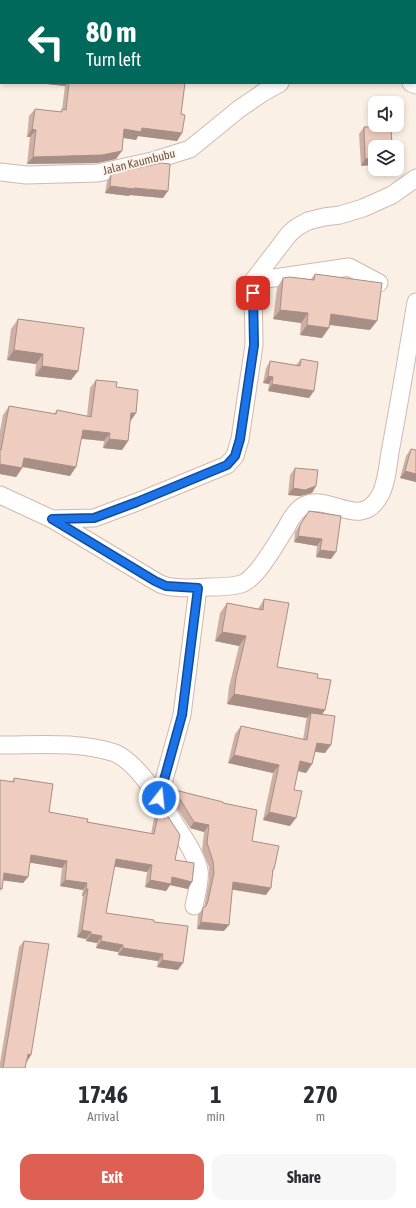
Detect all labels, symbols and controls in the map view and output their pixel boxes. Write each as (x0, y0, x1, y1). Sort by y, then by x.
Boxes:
icon: left (20, 16, 72, 68)
text: 80 m (86, 16, 136, 48)
text: Turn left (86, 49, 141, 70)
map controls (368, 96, 404, 176)
button: sound (368, 96, 404, 132)
button: layers (368, 140, 404, 176)
street label: Jalan Kaumbubu (101, 146, 177, 178)
pin (236, 276, 270, 310)
icon: arrive (242, 282, 264, 304)
position arrow (138, 777, 180, 819)
text: 17:46 (79, 1081, 128, 1108)
text: 1 (210, 1081, 221, 1108)
text: 270 (304, 1081, 337, 1108)
text: Arrival (87, 1109, 119, 1124)
text: min (206, 1109, 225, 1124)
text: m (316, 1109, 325, 1124)
button: Exit (20, 1154, 204, 1200)
button: Share (212, 1154, 396, 1200)

